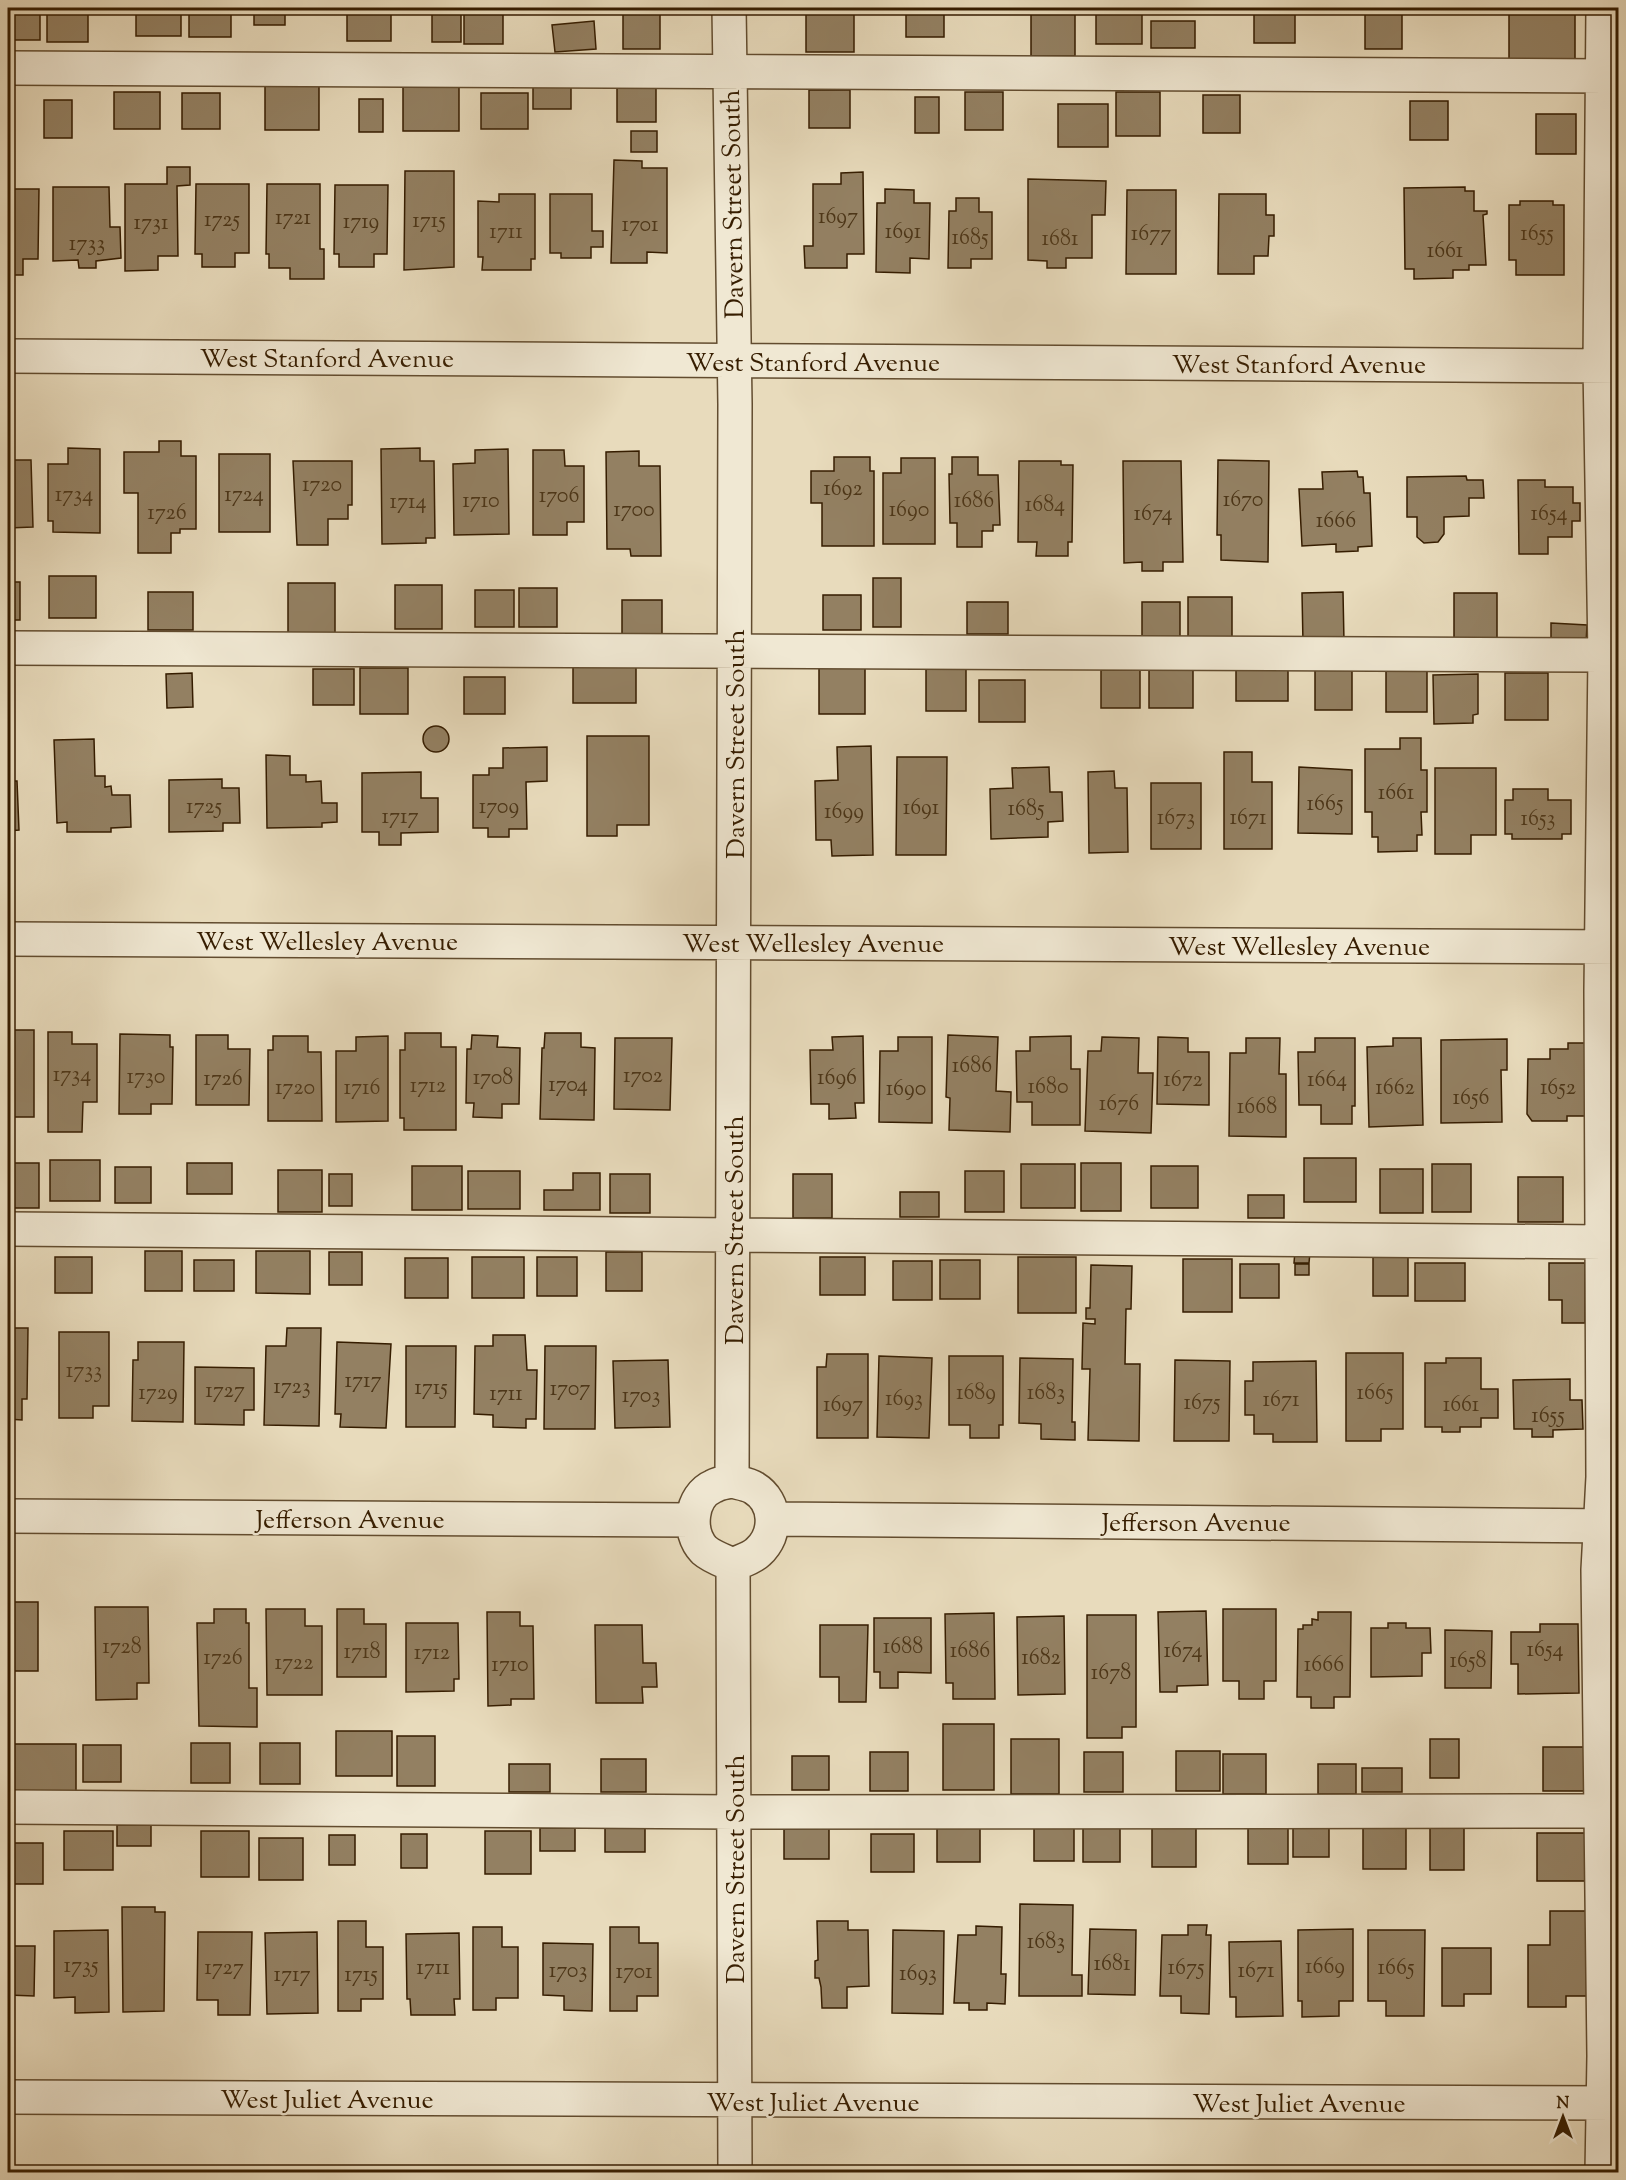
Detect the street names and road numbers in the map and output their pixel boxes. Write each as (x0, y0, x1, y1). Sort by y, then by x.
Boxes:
street label: Davern Street South (714, 89, 755, 319)
street label: West Stanford Avenue (200, 342, 454, 379)
street label: West Stanford Avenue (686, 346, 940, 383)
street label: West Stanford Avenue (1172, 348, 1426, 385)
street label: Davern Street South (719, 629, 756, 859)
street label: West Wellesley Avenue (196, 925, 458, 962)
street label: West Wellesley Avenue (682, 927, 944, 964)
street label: West Wellesley Avenue (1168, 930, 1430, 967)
street label: Davern Street South (718, 1115, 755, 1345)
street label: Jefferson Avenue (254, 1503, 445, 1540)
street label: Jefferson Avenue (1100, 1506, 1291, 1543)
street label: Davern Street South (719, 1754, 756, 1984)
street label: West Juliet Avenue (220, 2083, 434, 2120)
street label: West Juliet Avenue (706, 2086, 920, 2123)
street label: West Juliet Avenue (1192, 2087, 1406, 2124)

